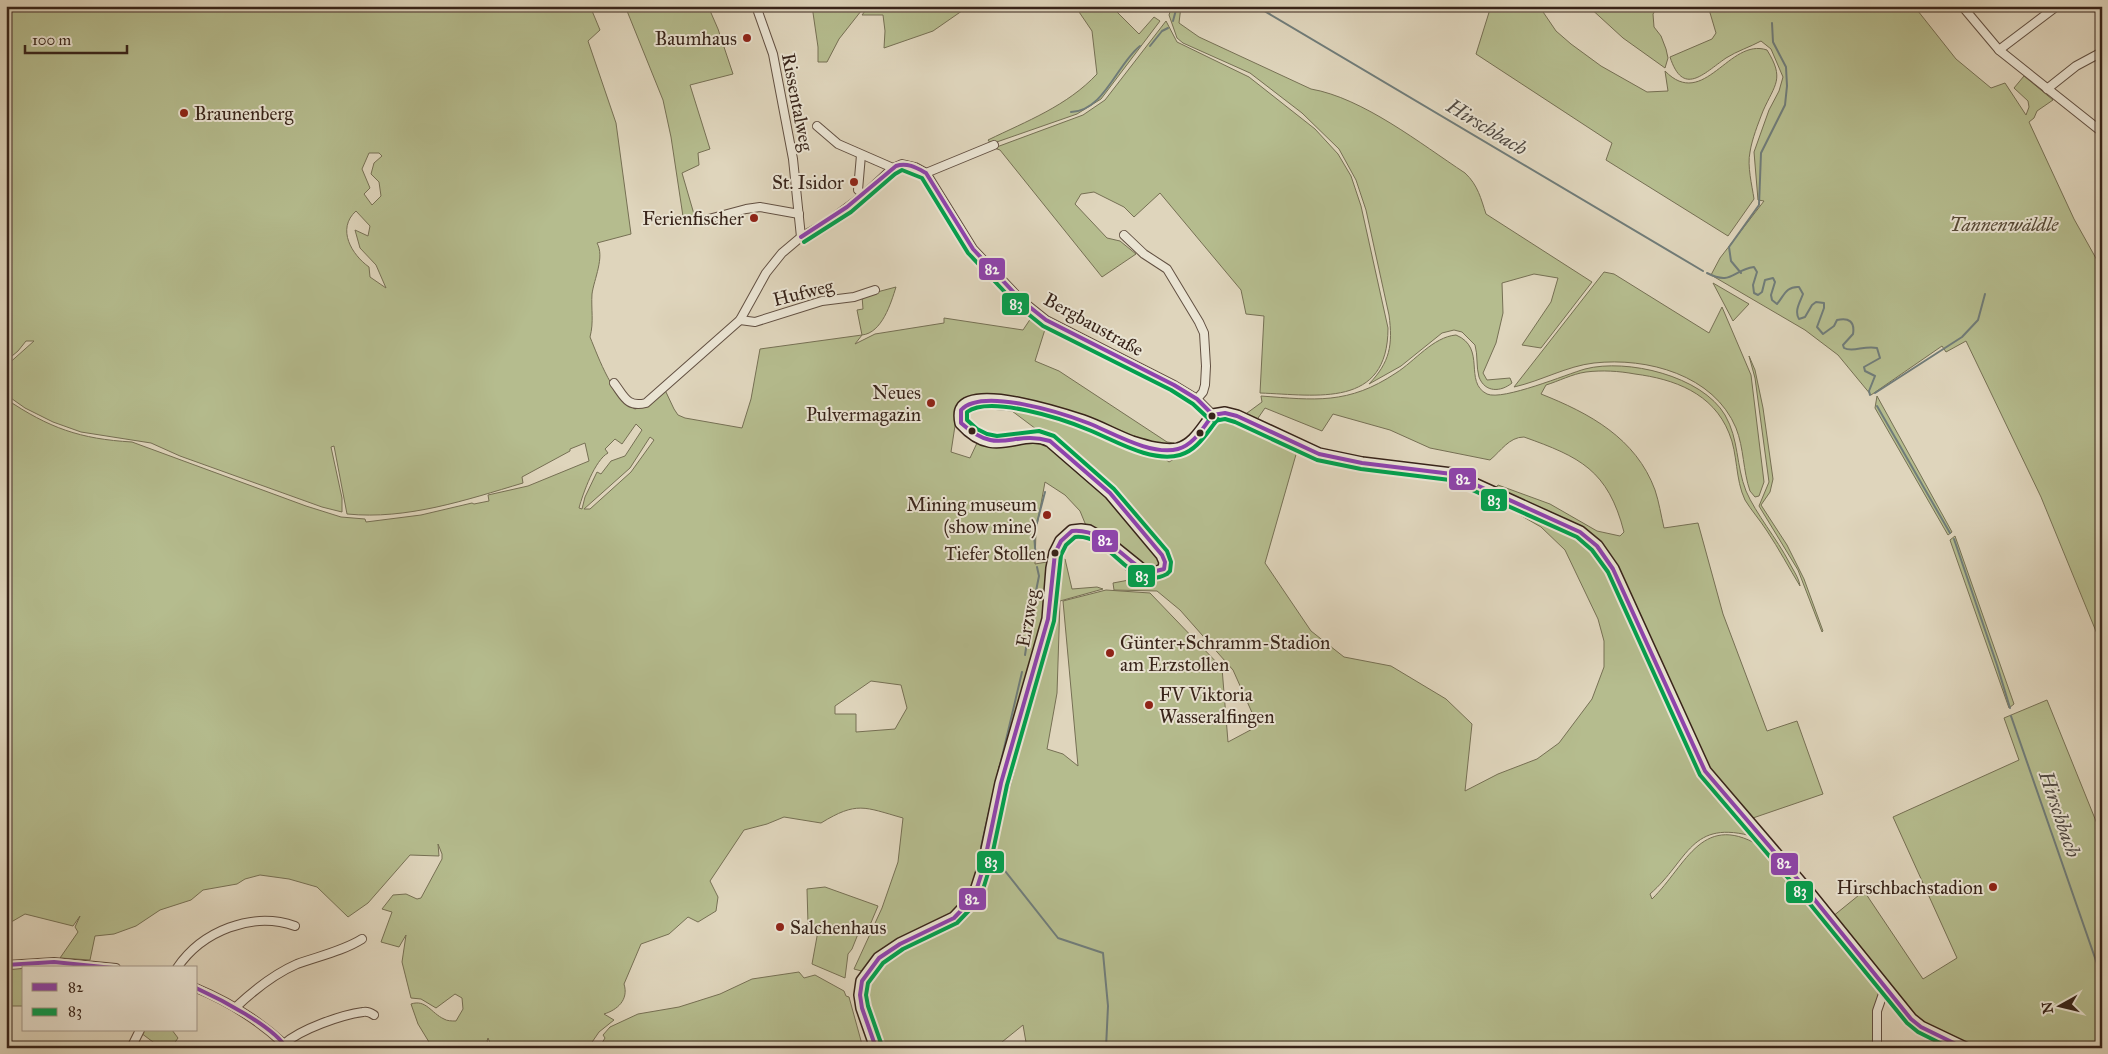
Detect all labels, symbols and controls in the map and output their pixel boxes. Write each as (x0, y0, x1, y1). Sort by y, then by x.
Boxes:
scale bar (25, 22, 128, 54)
place label: Baumhaus (655, 27, 737, 50)
text: 100 m (32, 31, 72, 49)
marker: Baumhaus (741, 32, 753, 44)
street label: Rissentalweg (776, 51, 818, 153)
water label: Hirschbach (1441, 93, 1532, 161)
place label: Braunenberg (194, 102, 293, 126)
marker: Braunenberg (178, 107, 190, 119)
place label: St. Isidor (772, 171, 845, 194)
marker: St. Isidor (848, 176, 860, 188)
place label: Ferienfischer (642, 207, 745, 230)
marker: Ferienfischer (748, 212, 760, 224)
park label: Tannenwäldle (1950, 213, 2059, 236)
line badge: 82 (978, 257, 1006, 281)
text: 82 (985, 261, 1000, 278)
street label: Hufweg (770, 274, 836, 312)
street label: Bergbaustraße (1039, 288, 1148, 362)
line badge: 83 (1001, 292, 1030, 316)
text: 83 (1009, 296, 1023, 314)
place label: Neues Pulvermagazin (806, 381, 921, 427)
marker: Neues Pulvermagazin (925, 397, 937, 409)
unlabelled marker (1207, 411, 1217, 421)
unlabelled marker (967, 426, 977, 436)
unlabelled marker (1195, 428, 1205, 438)
line badge: 82 (1448, 467, 1477, 491)
text: 82 (1456, 471, 1471, 488)
line badge: 83 (1480, 488, 1508, 512)
text: 83 (1487, 492, 1501, 510)
place label: Mining museum (show mine) (907, 493, 1037, 539)
marker: Mining museum (show mine) (1041, 509, 1053, 521)
line badge: 82 (1091, 529, 1119, 553)
text: 82 (1098, 532, 1113, 549)
place label: Tiefer Stollen (944, 543, 1046, 565)
marker: Tiefer Stollen (1050, 548, 1060, 558)
line badge: 83 (1127, 564, 1156, 588)
text: 83 (1135, 568, 1149, 586)
street label: Erzweg (1011, 587, 1045, 649)
place label: Günter+Schramm-Stadion am Erzstollen (1120, 631, 1330, 676)
marker: Günter+Schramm-Stadion am Erzstollen (1104, 647, 1116, 659)
place label: FV Viktoria Wasseralfingen (1159, 683, 1275, 729)
marker: FV Viktoria Wasseralfingen (1143, 699, 1155, 711)
water label: Hirschbach (2034, 767, 2086, 861)
line badge: 83 (976, 850, 1005, 874)
line badge: 82 (1770, 852, 1799, 876)
text: 83 (984, 854, 998, 872)
text: 82 (1777, 855, 1792, 872)
place label: Hirschbachstadion (1837, 876, 1983, 899)
line badge: 83 (1785, 880, 1814, 904)
marker: Hirschbachstadion (1987, 881, 1999, 893)
text: 83 (1793, 883, 1807, 901)
line badge: 82 (958, 887, 987, 911)
text: 82 (965, 891, 980, 908)
place label: Salchenhaus (790, 916, 886, 939)
marker: Salchenhaus (774, 921, 786, 933)
legend (22, 966, 198, 1032)
text: 82 (68, 978, 84, 996)
north arrow (2036, 982, 2086, 1032)
text: N (2038, 1001, 2057, 1015)
text: 83 (68, 1002, 82, 1020)

